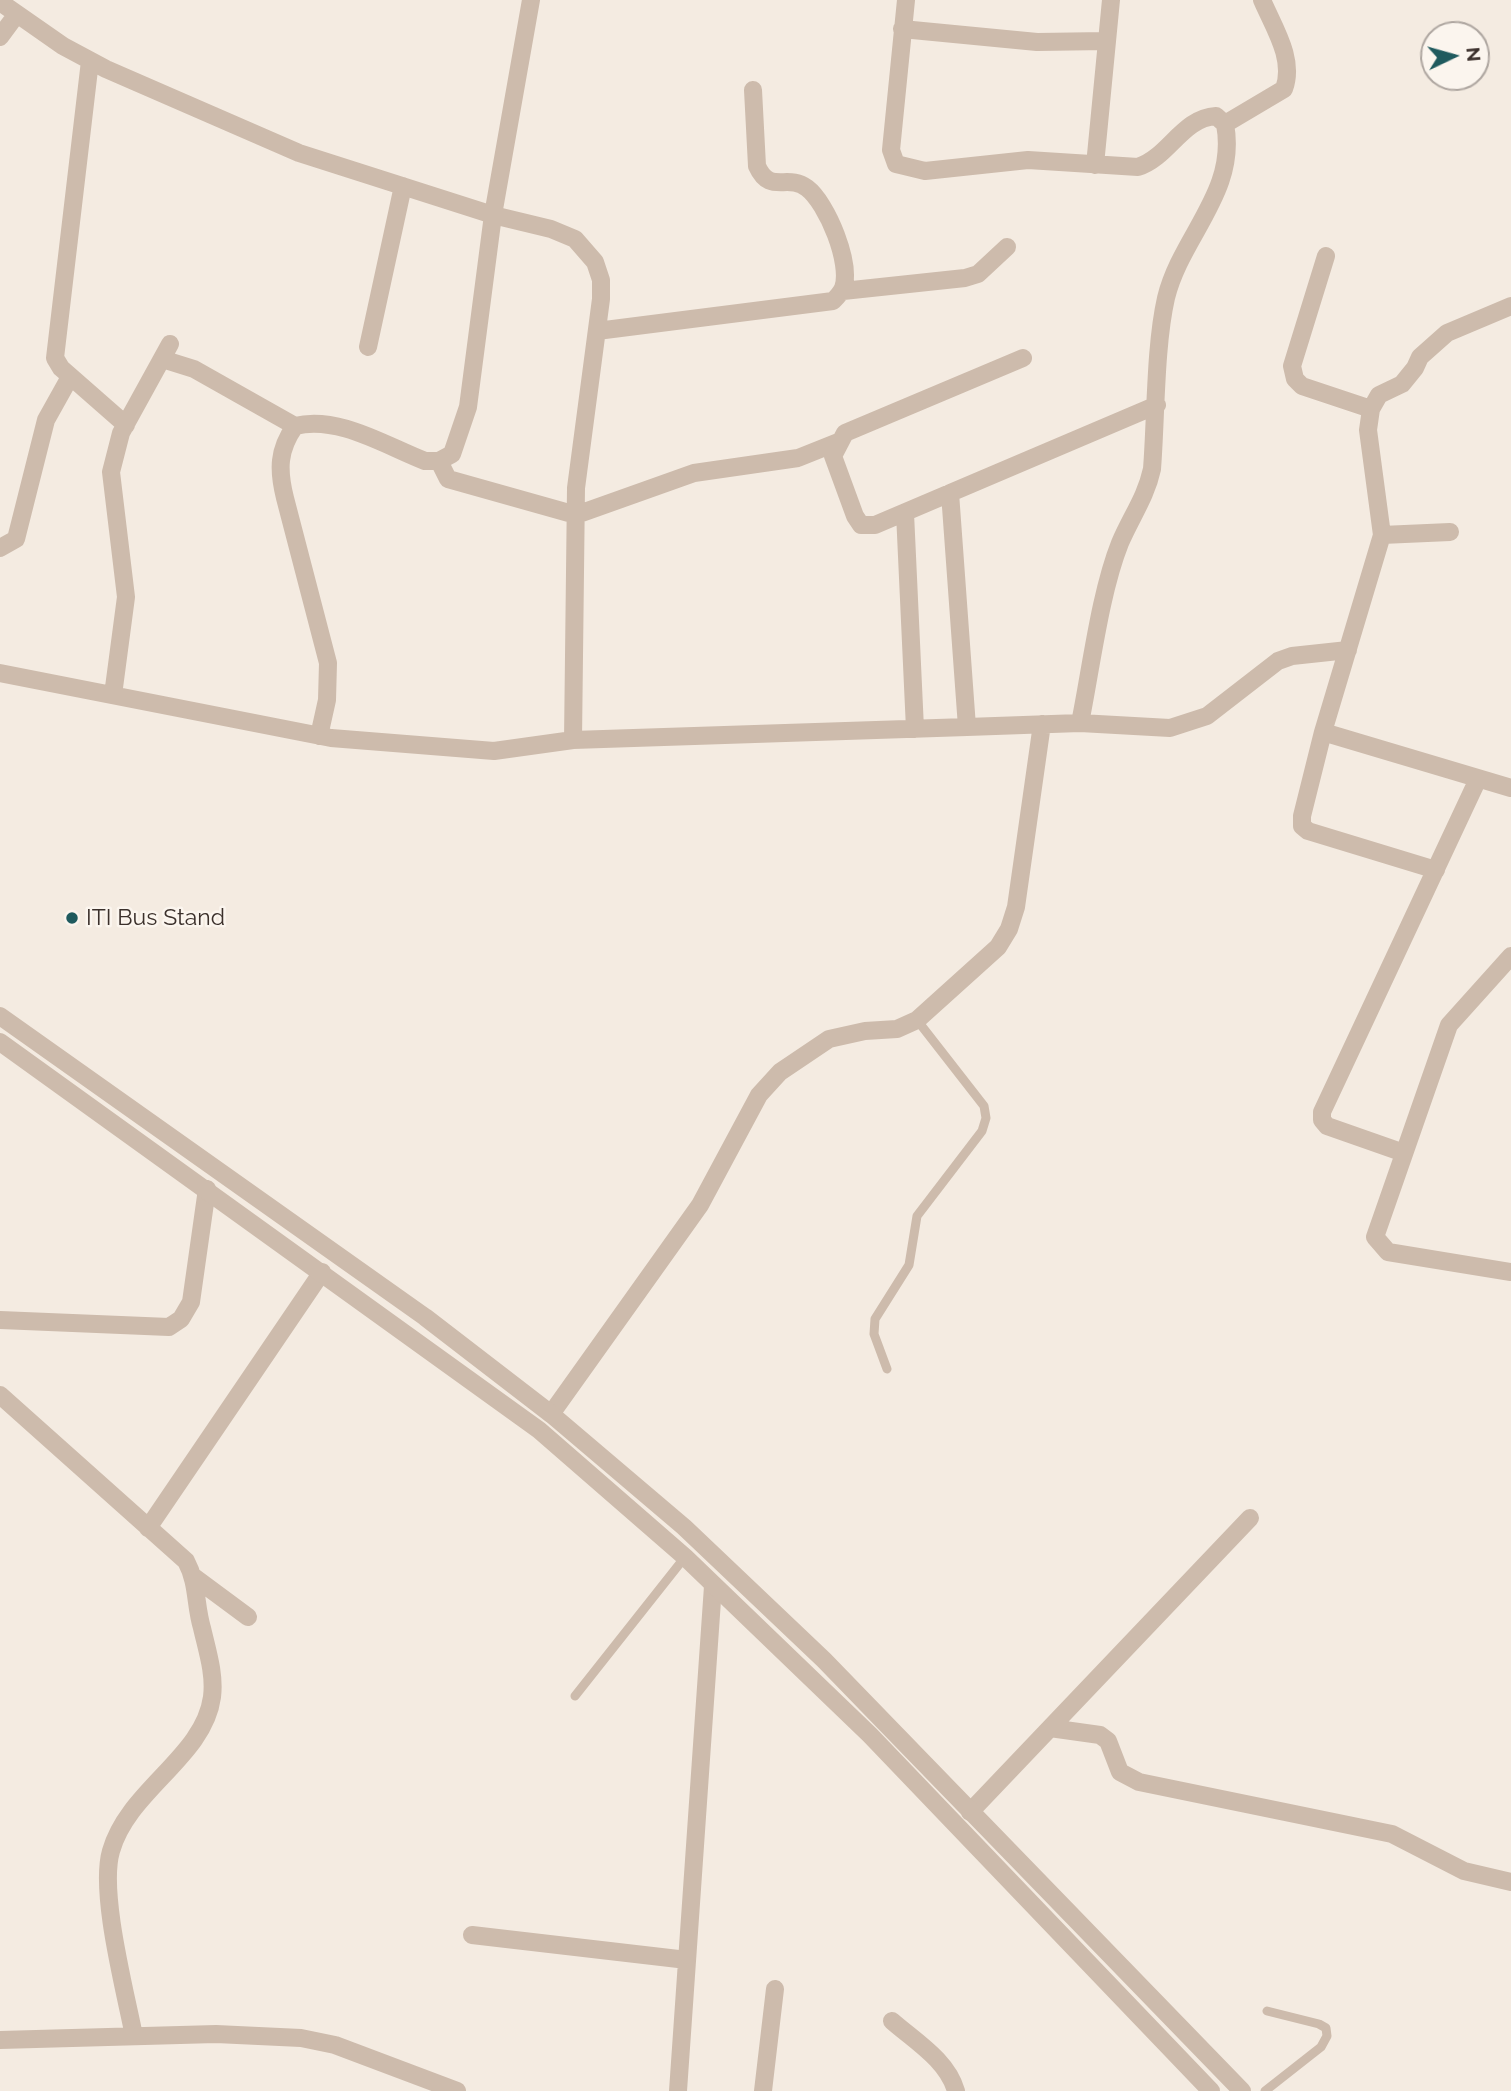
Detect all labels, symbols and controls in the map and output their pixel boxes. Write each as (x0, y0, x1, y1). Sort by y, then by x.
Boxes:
north arrow (1420, 21, 1490, 91)
text: N (1462, 46, 1486, 63)
place label: ITI Bus Stand (86, 904, 225, 932)
marker: ITI Bus Stand (64, 910, 80, 926)

